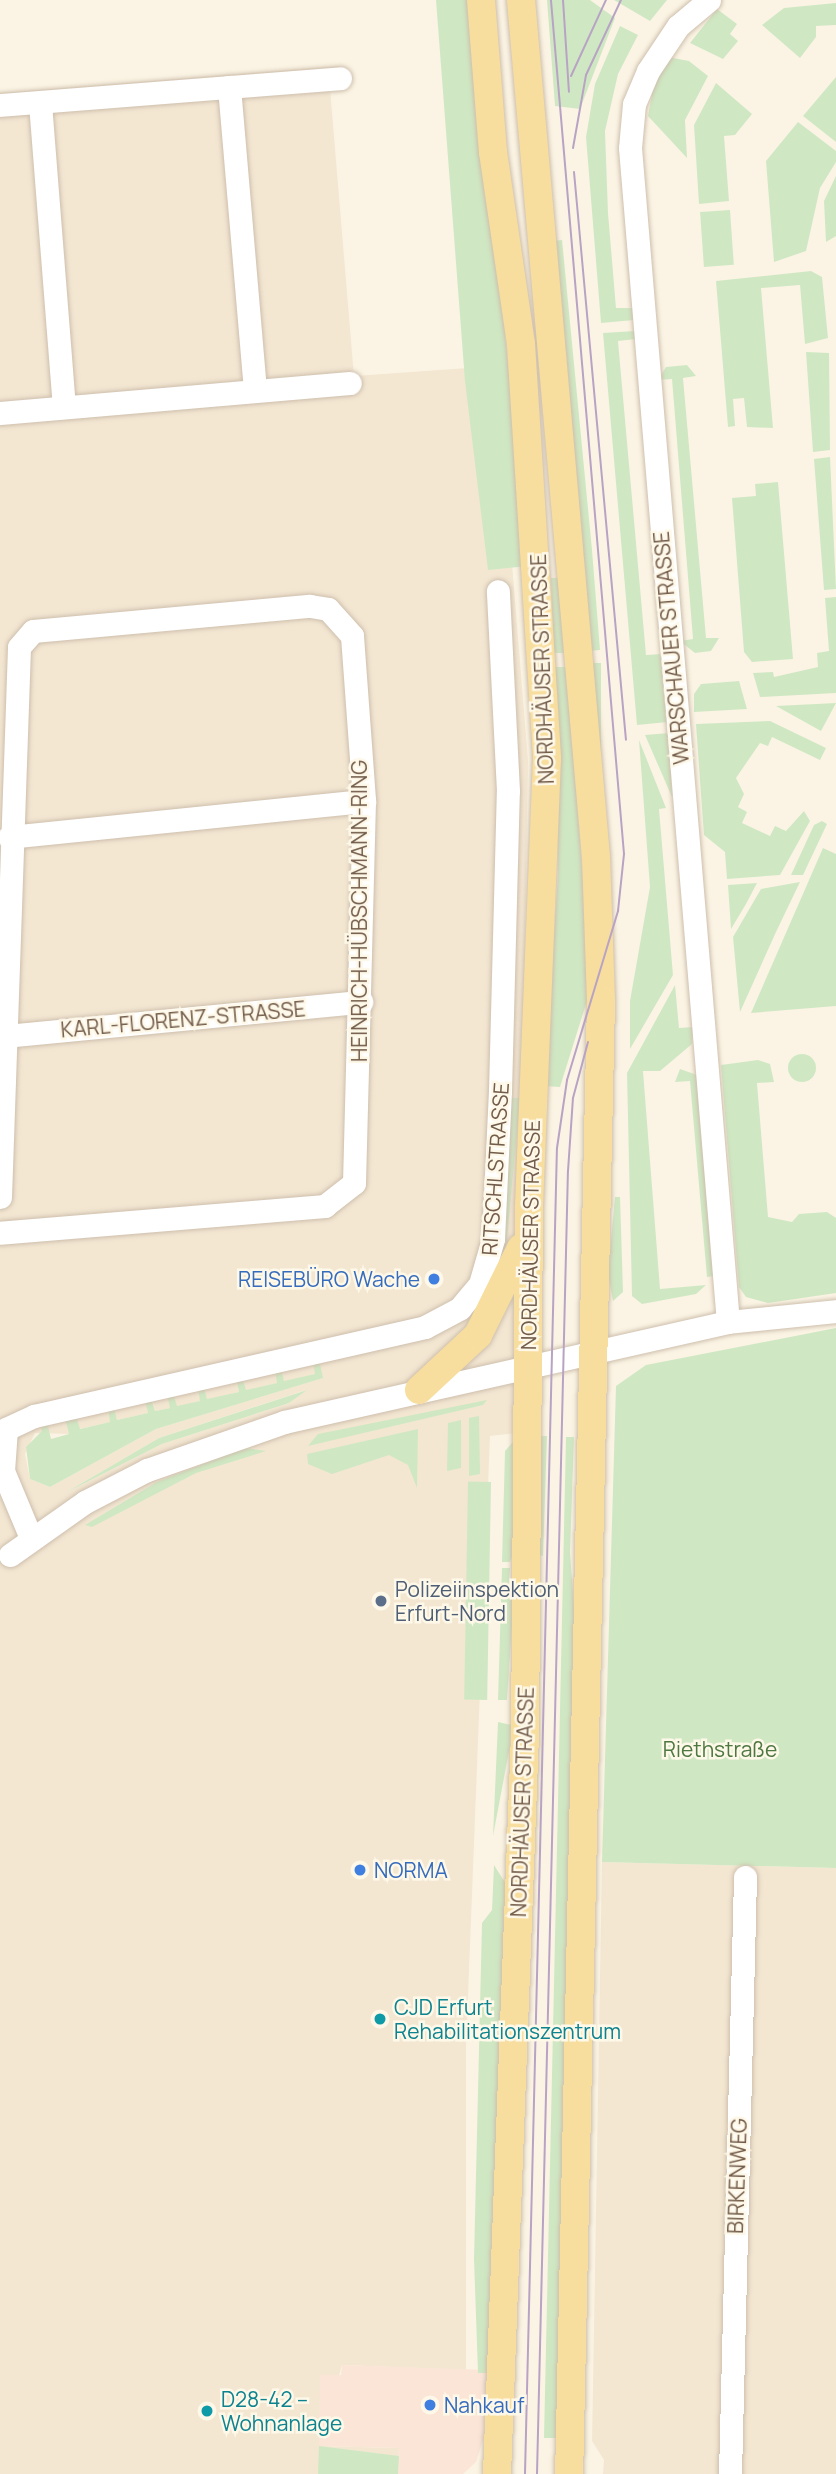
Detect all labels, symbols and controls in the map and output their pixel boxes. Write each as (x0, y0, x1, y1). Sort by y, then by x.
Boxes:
street label: WARSCHAUER STRASSE (648, 530, 694, 766)
street label: NORDHÄUSER STRASSE (525, 553, 559, 785)
street label: HEINRICH-HÜBSCHMANN-RING (346, 760, 372, 1062)
street label: KARL-FLORENZ-STRASSE (60, 996, 306, 1042)
street label: RITSCHLSTRASSE (476, 1082, 514, 1256)
street label: NORDHÄUSER STRASSE (515, 1120, 545, 1350)
place label: REISEBÜRO Wache (238, 1266, 420, 1292)
marker: REISEBÜRO Wache (426, 1271, 442, 1287)
place label: Polizeiinspektion Erfurt-Nord (395, 1576, 559, 1626)
marker: Polizeiinspektion Erfurt-Nord (373, 1593, 389, 1609)
street label: NORDHÄUSER STRASSE (505, 1686, 539, 1918)
park label: Riethstraße (663, 1736, 777, 1762)
place label: NORMA (374, 1857, 448, 1883)
marker: NORMA (352, 1862, 368, 1878)
place label: CJD Erfurt Rehabilitationszentrum (394, 1994, 621, 2044)
marker: CJD Erfurt Rehabilitationszentrum (372, 2011, 388, 2027)
street label: BIRKENWEG (722, 2118, 752, 2234)
place label: D28-42 – Wohnanlage (221, 2386, 342, 2436)
place label: Nahkauf (444, 2392, 525, 2418)
marker: Nahkauf (422, 2397, 438, 2413)
marker: D28-42 – Wohnanlage (199, 2403, 215, 2419)

